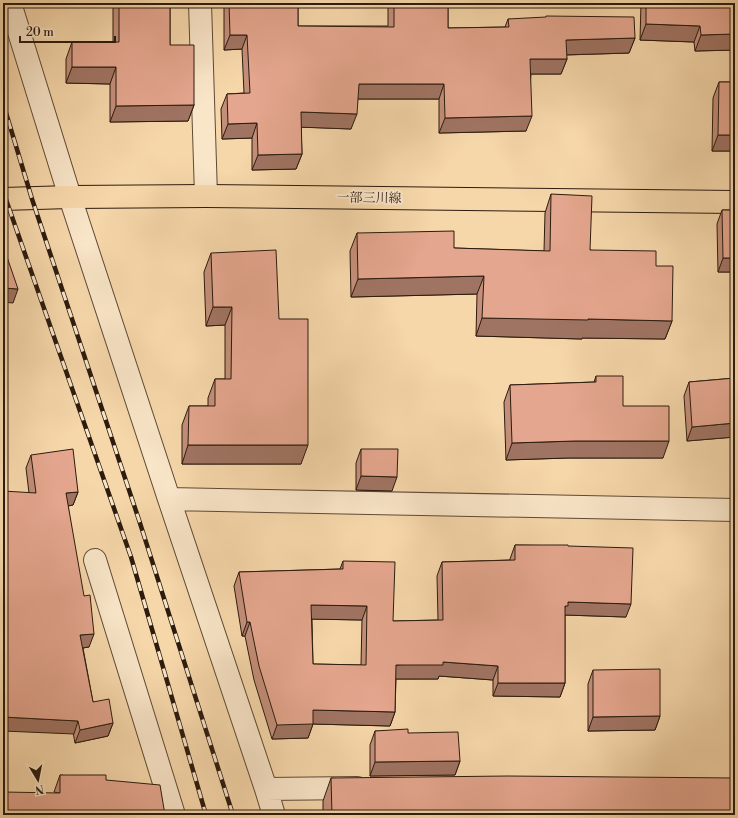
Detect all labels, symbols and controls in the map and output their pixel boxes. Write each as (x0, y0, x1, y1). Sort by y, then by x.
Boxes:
scale bar (20, 18, 115, 44)
text: 20 m (26, 25, 54, 40)
street label: 一部三川線 (336, 189, 402, 207)
north arrow (18, 760, 58, 800)
text: N (34, 781, 45, 797)

